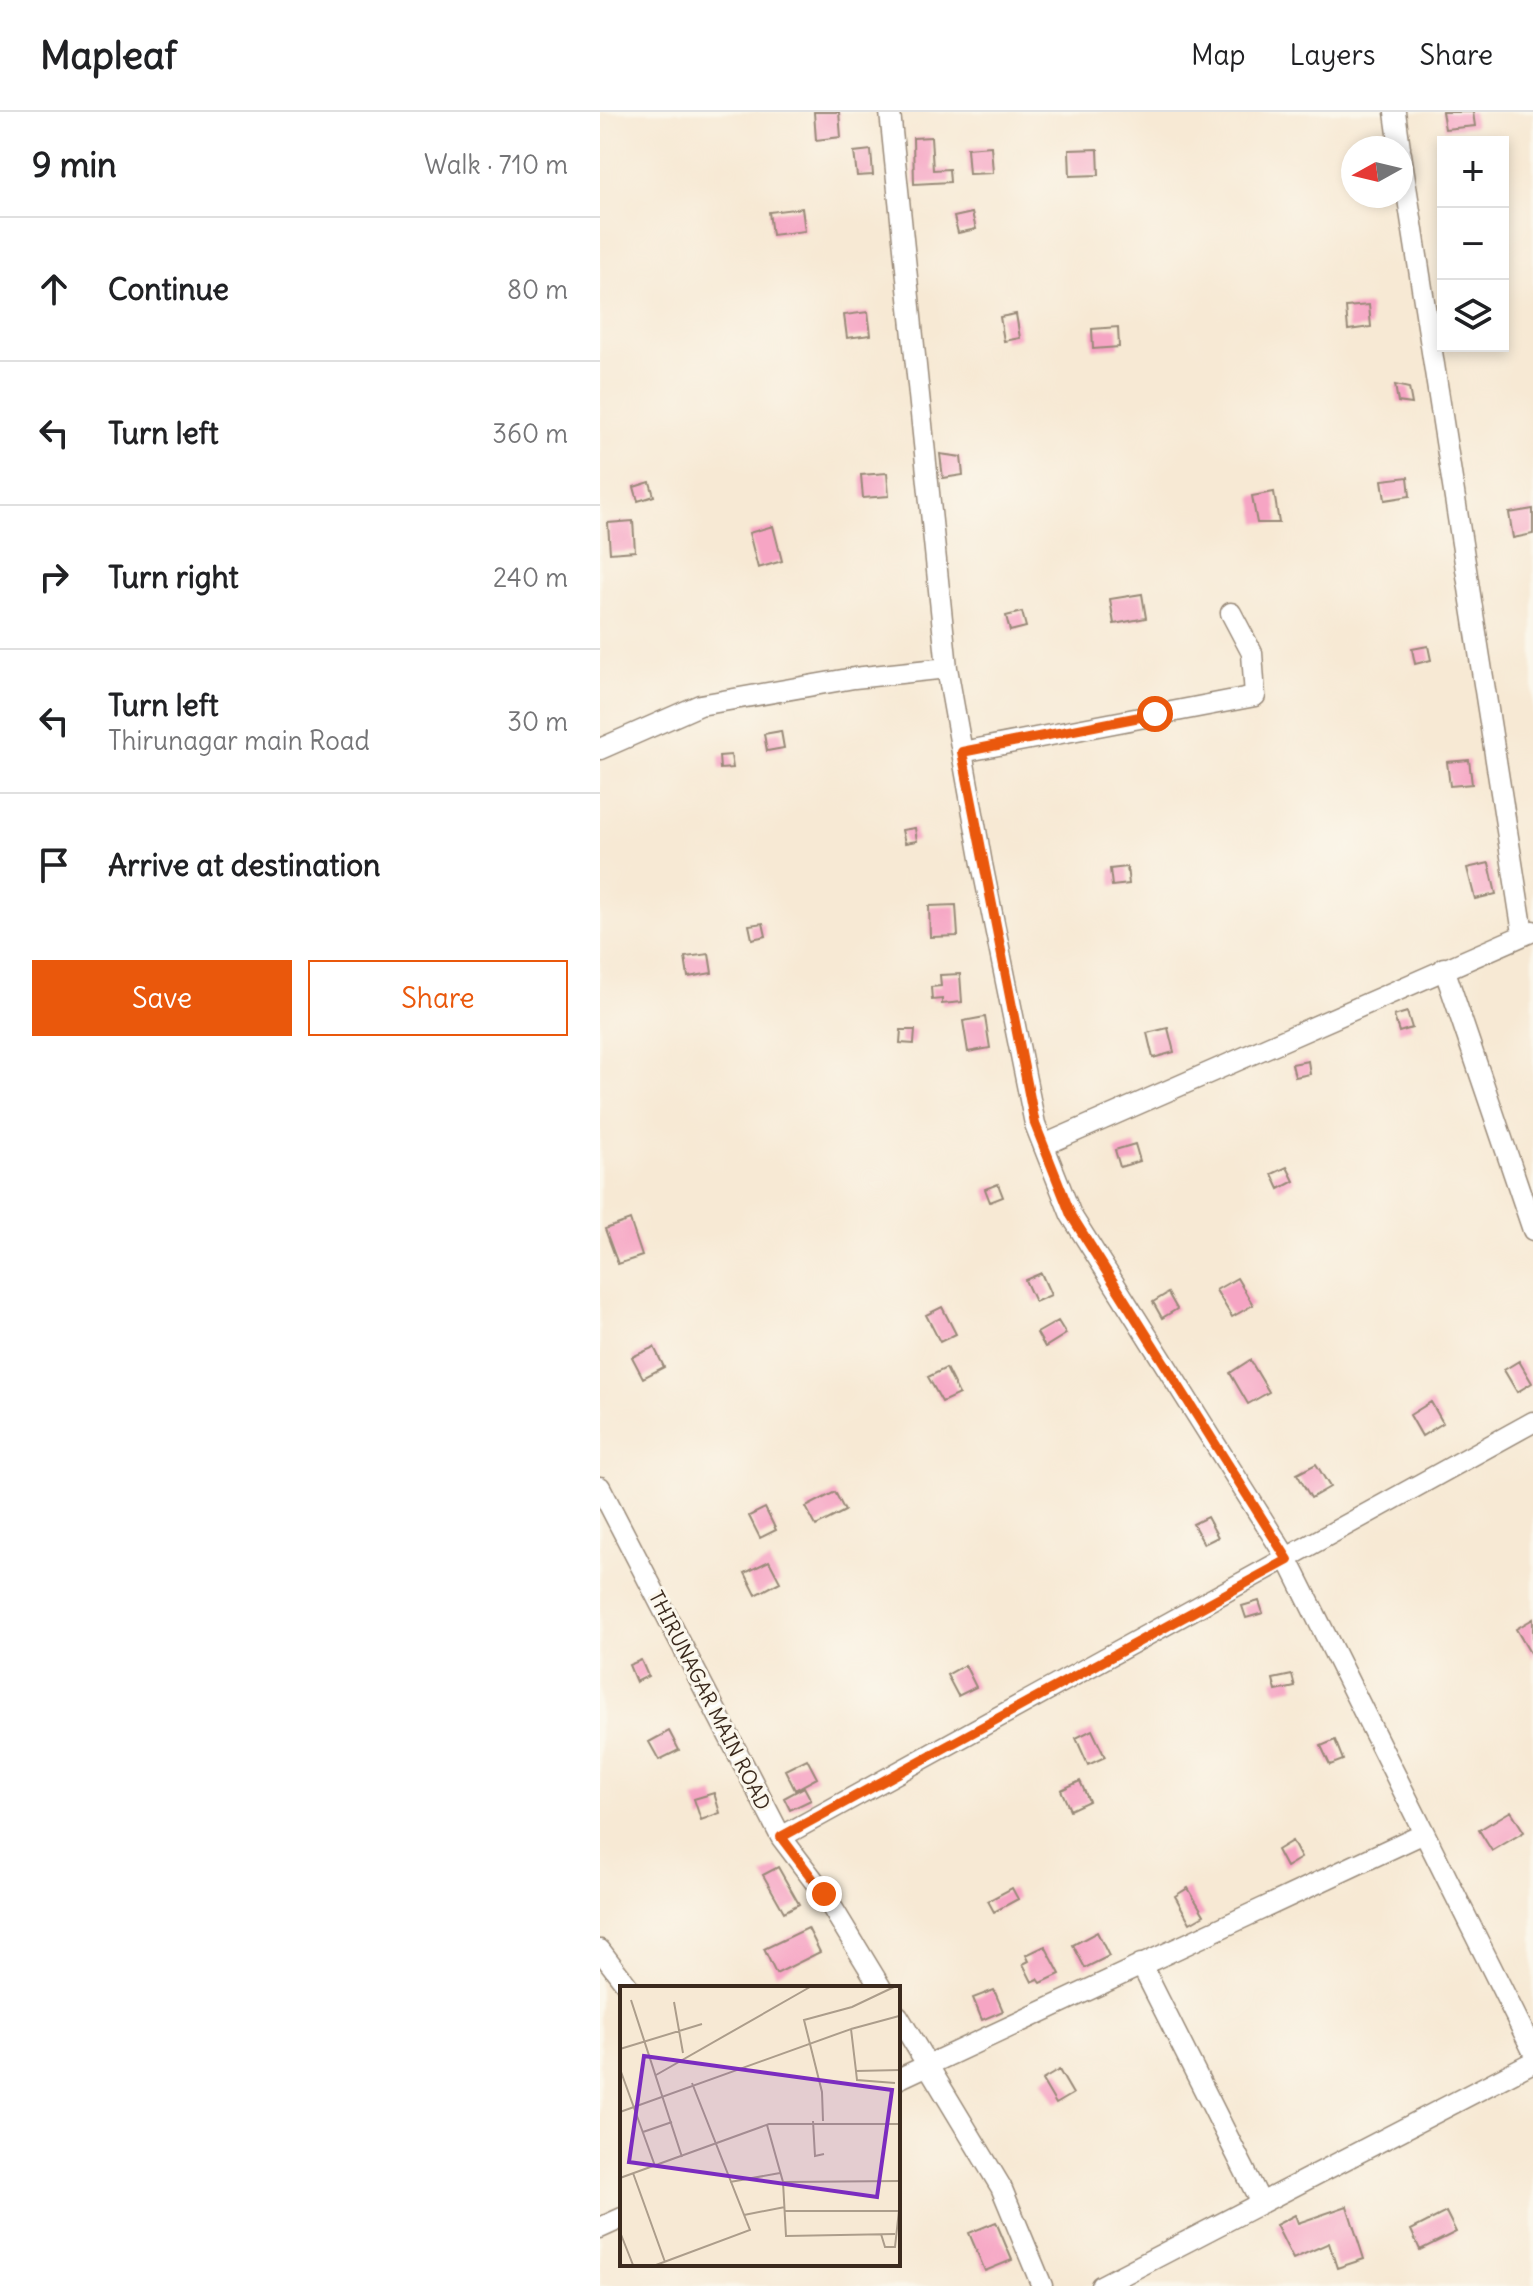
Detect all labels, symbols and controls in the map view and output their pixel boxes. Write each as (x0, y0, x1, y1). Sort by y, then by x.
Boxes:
text: Mapleaf (40, 32, 177, 79)
text: Map (1191, 37, 1246, 73)
text: Layers (1290, 37, 1376, 73)
text: Share (1420, 37, 1493, 73)
north arrow (1341, 136, 1413, 208)
map controls (1437, 136, 1509, 352)
button: + (1437, 136, 1509, 208)
text: 9 min (32, 143, 117, 186)
text: Walk · 710 m (424, 148, 568, 181)
button: − (1437, 208, 1509, 280)
icon: ahead (32, 267, 76, 311)
text: Continue (108, 270, 229, 308)
text: 80 m (507, 273, 568, 306)
button: layers (1437, 280, 1509, 352)
icon: left (32, 411, 76, 455)
text: Turn left (108, 414, 219, 452)
text: 360 m (492, 417, 568, 450)
icon: right (32, 555, 76, 599)
text: Turn right (108, 558, 239, 596)
text: 240 m (493, 561, 568, 594)
text: Turn left (108, 686, 219, 724)
route start (1137, 696, 1173, 732)
icon: left (32, 699, 76, 743)
text: 30 m (507, 705, 568, 738)
text: Thirunagar main Road (108, 724, 370, 757)
icon: arrive (32, 843, 76, 887)
text: Arrive at destination (108, 846, 380, 884)
button: Save (32, 960, 292, 1036)
button: Share (308, 960, 568, 1036)
street label: THIRUNAGAR MAIN ROAD (644, 1586, 776, 1814)
route end (806, 1876, 842, 1912)
inset map (620, 1986, 900, 2266)

